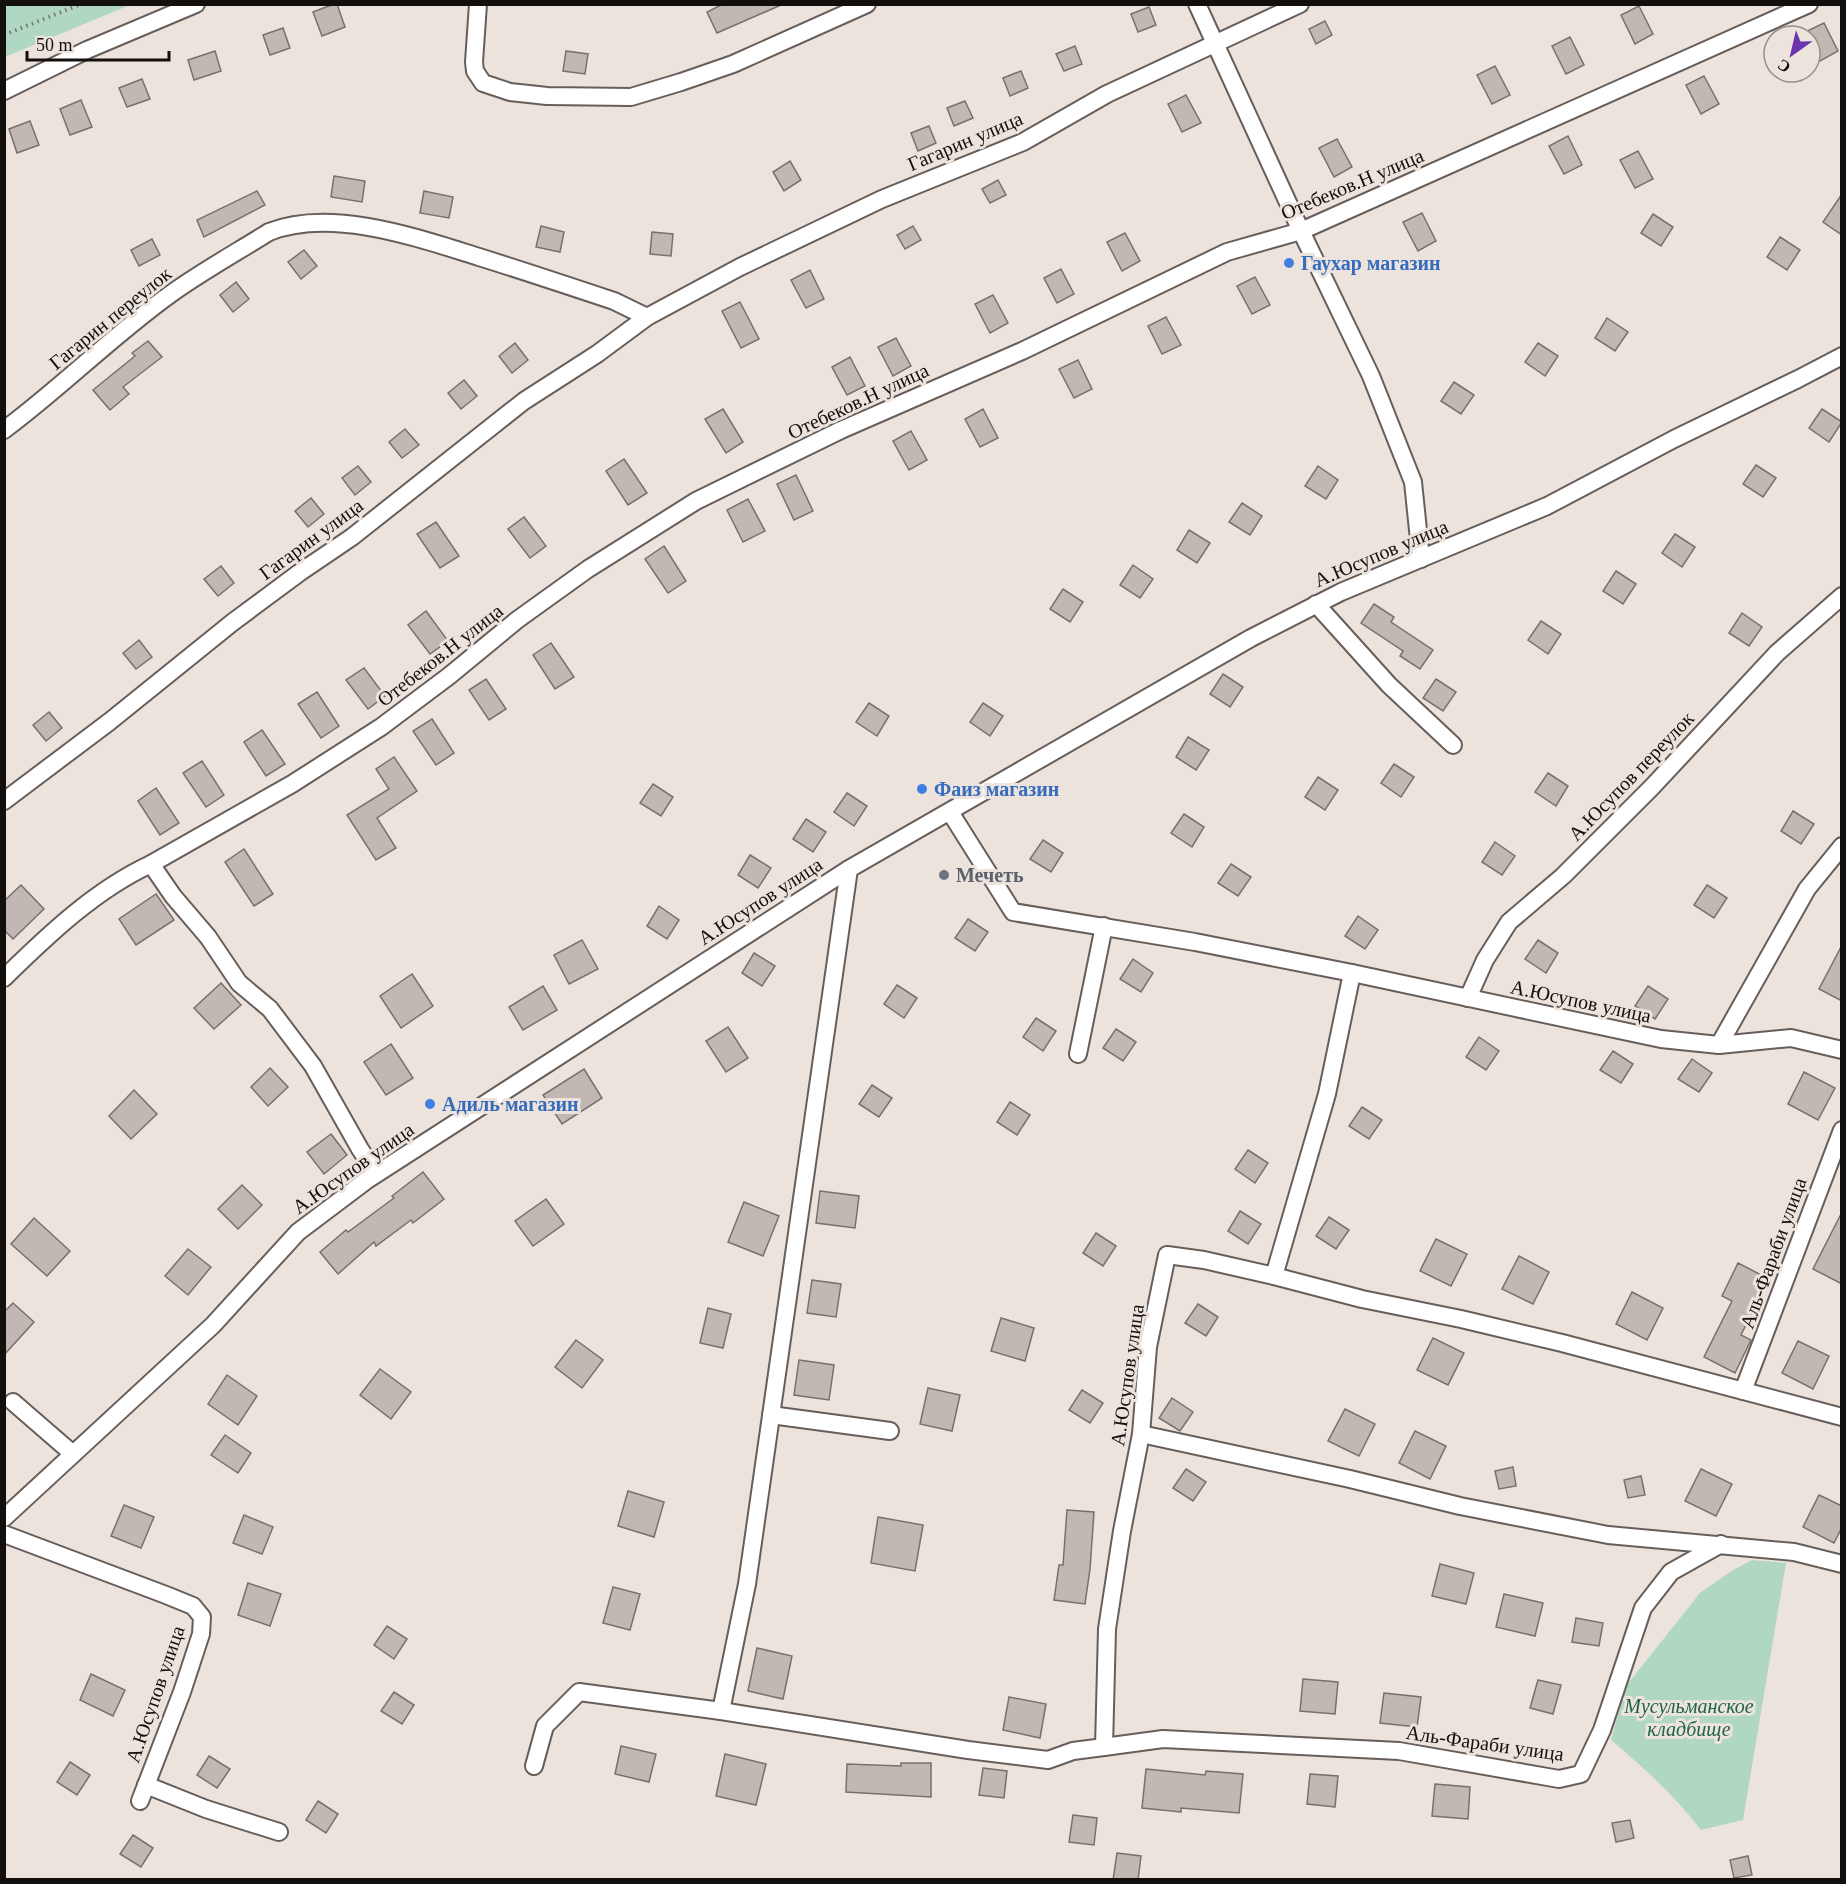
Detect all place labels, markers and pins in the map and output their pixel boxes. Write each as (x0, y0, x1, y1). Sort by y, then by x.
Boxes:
place label: Гаухар магазин (1301, 252, 1440, 275)
marker: Гаухар магазин (1282, 256, 1296, 270)
place label: Фаиз магазин (934, 778, 1059, 800)
marker: Фаиз магазин (915, 782, 929, 796)
place label: Мечеть (956, 864, 1024, 886)
marker: Мечеть (937, 868, 951, 882)
place label: Адиль магазин (442, 1093, 579, 1115)
marker: Адиль магазин (423, 1097, 437, 1111)

